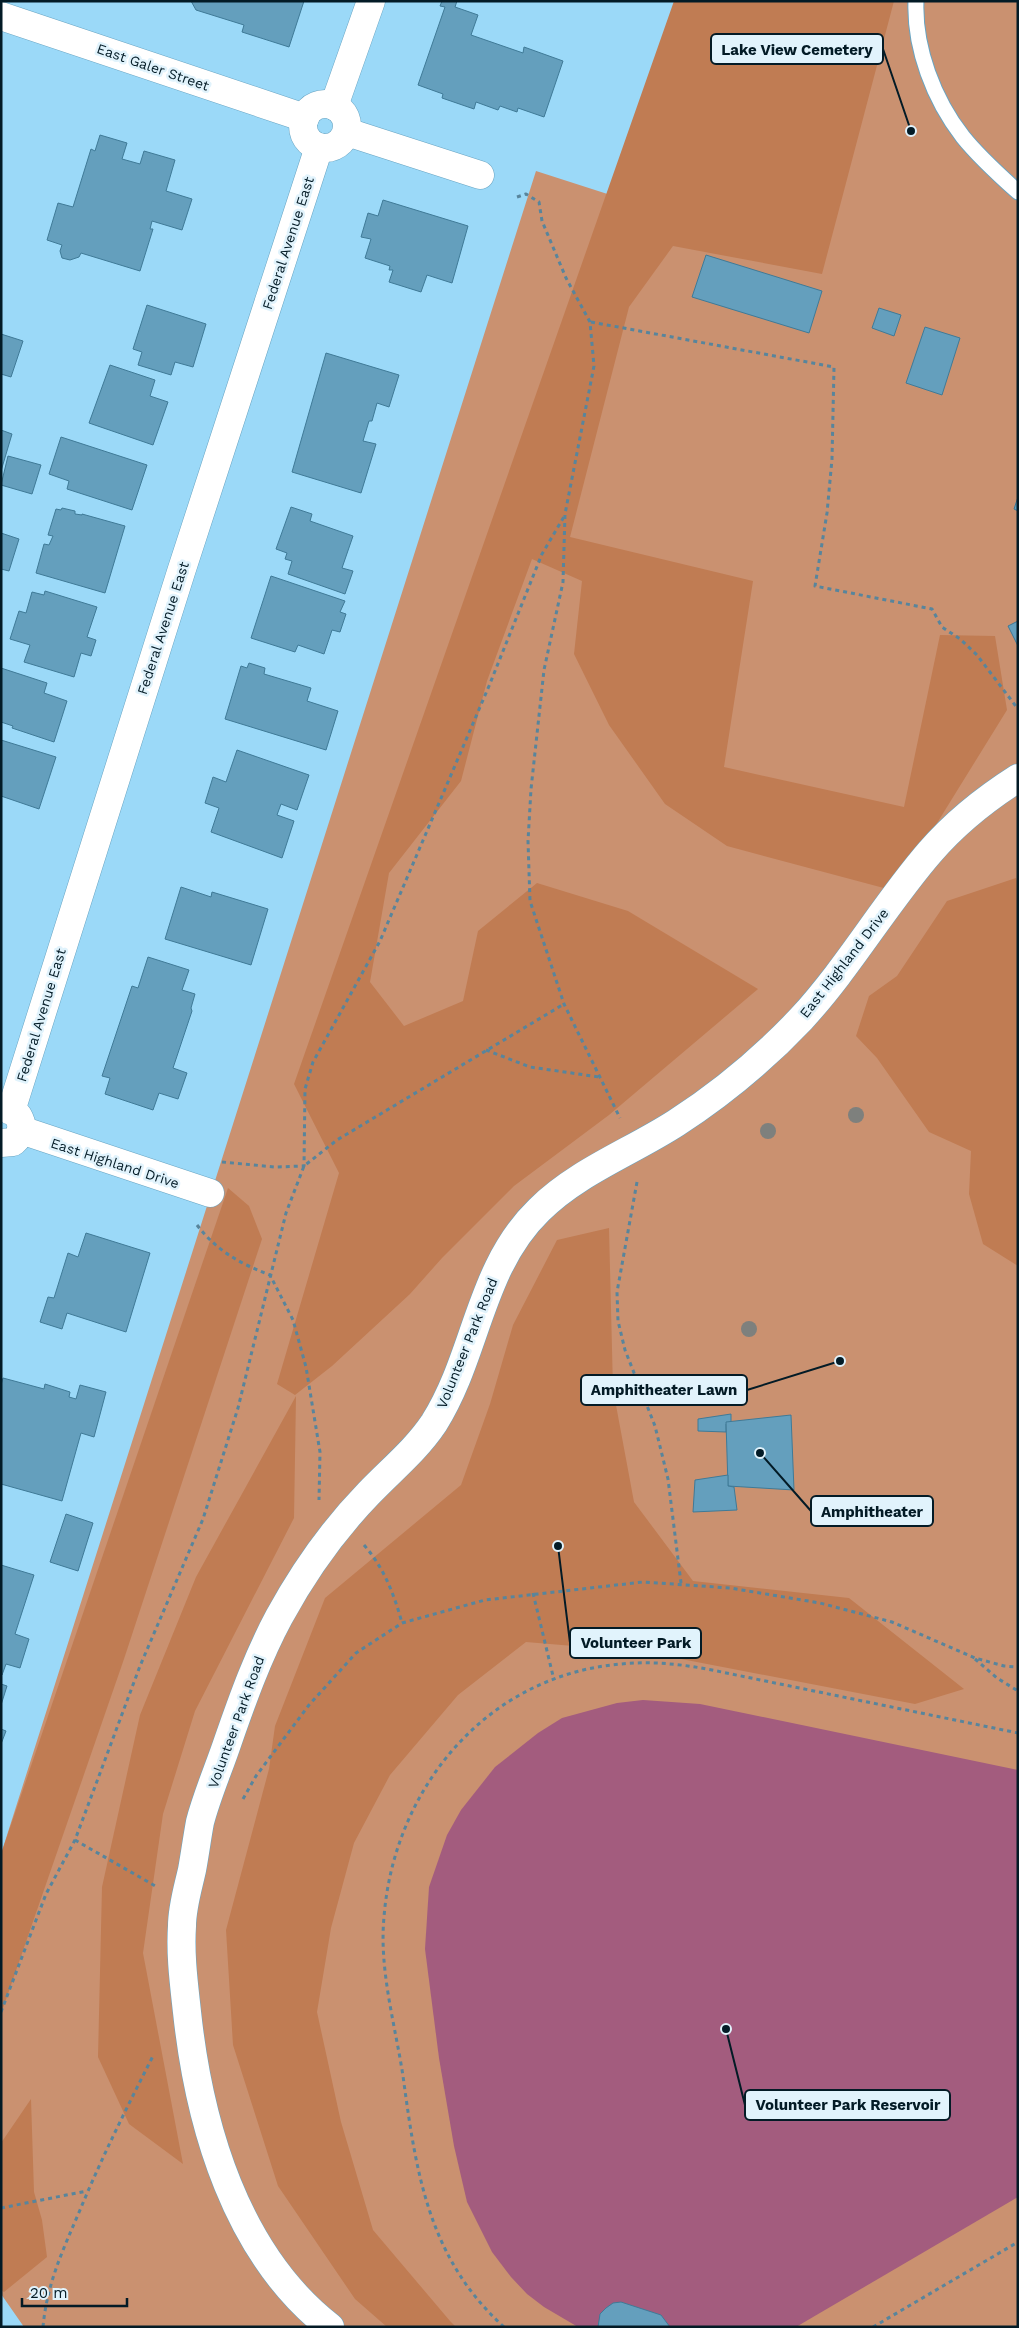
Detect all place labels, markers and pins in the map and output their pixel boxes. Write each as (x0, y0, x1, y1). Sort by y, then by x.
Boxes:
callout: Lake View Cemetery (711, 34, 883, 64)
callout: Amphitheater Lawn (581, 1375, 747, 1405)
callout: Amphitheater (811, 1496, 933, 1526)
callout: Volunteer Park (570, 1628, 701, 1658)
callout: Volunteer Park Reservoir (745, 2090, 950, 2120)

